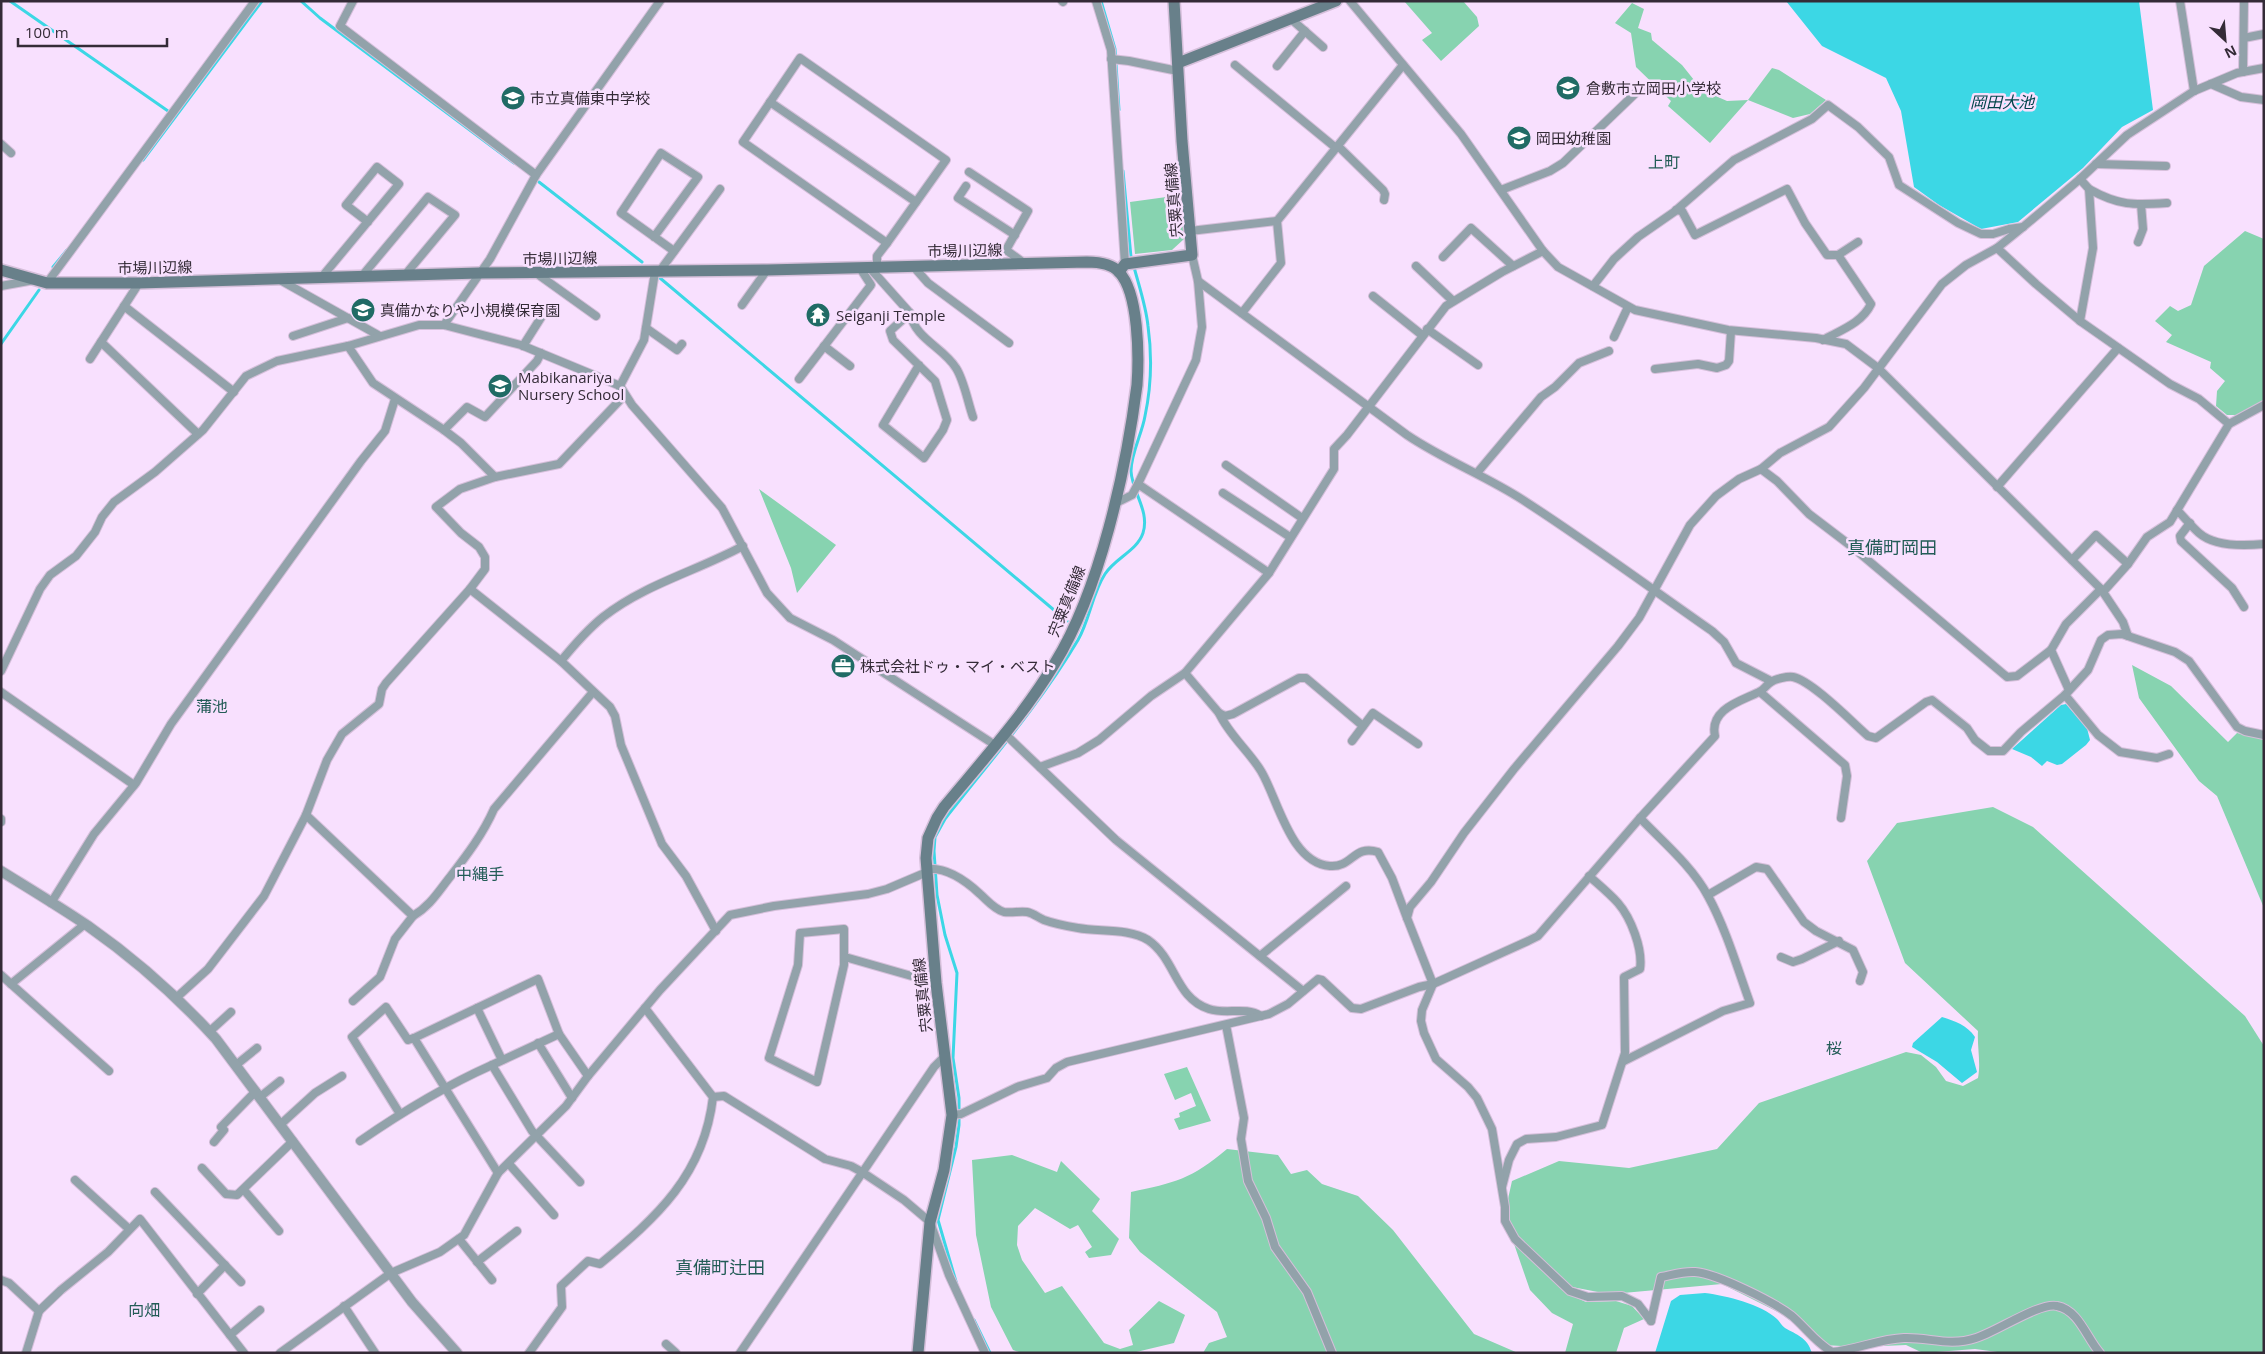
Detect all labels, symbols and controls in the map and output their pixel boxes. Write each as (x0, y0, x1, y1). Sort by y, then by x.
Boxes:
scale bar (18, 15, 166, 47)
north arrow (2200, 15, 2250, 65)
text: 100 m (25, 22, 69, 42)
text: N (2222, 41, 2240, 63)
school or university icon: 倉敷市立岡田小学校 (1555, 75, 1581, 101)
place label: 倉敷市立岡田小学校 (1586, 78, 1721, 98)
school or university icon: 市立真備東中学校 (500, 85, 526, 111)
place label: 市立真備東中学校 (530, 88, 650, 108)
water label: 岡田大池 (1970, 91, 2036, 113)
school or university icon: 岡田幼稚園 (1506, 125, 1532, 151)
place label: 岡田幼稚園 (1536, 128, 1611, 148)
district label: 上町 (1648, 151, 1680, 173)
street label: 宍粟真備線 (1160, 162, 1186, 238)
street label: 市場川辺線 (927, 239, 1003, 261)
street label: 市場川辺線 (522, 247, 598, 269)
street label: 市場川辺線 (117, 256, 193, 278)
school or university icon: 真備かなりや小規模保育園 (350, 297, 376, 323)
place label: 真備かなりや小規模保育園 (380, 300, 560, 320)
temple icon: Seiganji Temple (805, 302, 831, 328)
place label: Seiganji Temple (836, 305, 946, 325)
place label: Mabikanariya Nursery School (518, 367, 624, 404)
school or university icon: Mabikanariya Nursery School (487, 373, 513, 399)
district label: 真備町岡田 (1847, 535, 1937, 559)
street label: 宍粟真備線 (1043, 562, 1089, 640)
office icon: 株式会社ドゥ・マイ・ベスト (830, 653, 856, 679)
place label: 株式会社ドゥ・マイ・ベスト (860, 656, 1055, 676)
district label: 蒲池 (196, 695, 228, 717)
district label: 中縄手 (456, 863, 504, 885)
street label: 宍粟真備線 (908, 957, 936, 1033)
district label: 桜 (1826, 1037, 1842, 1059)
district label: 真備町辻田 (675, 1255, 765, 1279)
district label: 向畑 (128, 1299, 160, 1321)

